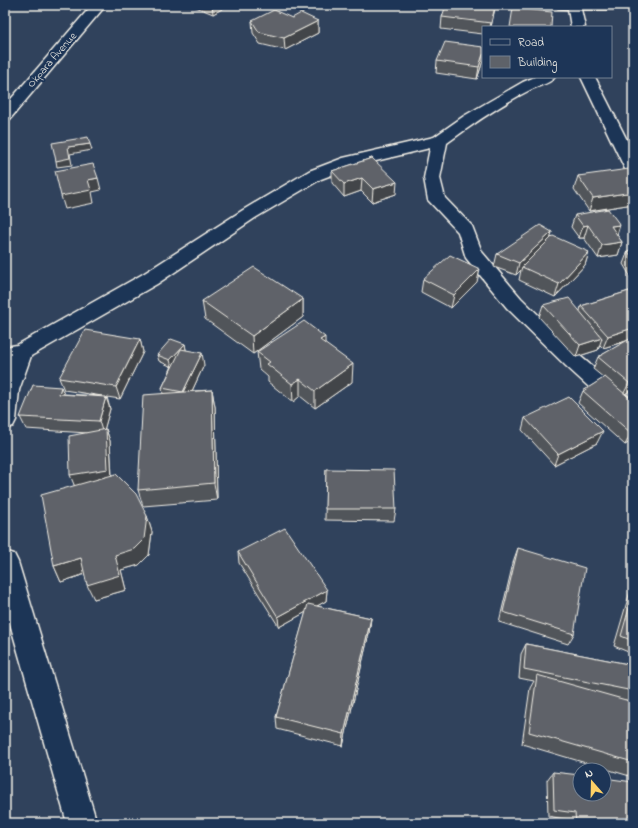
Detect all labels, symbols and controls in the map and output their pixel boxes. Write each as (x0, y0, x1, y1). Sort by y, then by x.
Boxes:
legend (482, 26, 612, 78)
street label: Okpara Avenue (23, 29, 81, 91)
text: Road (518, 34, 544, 52)
text: Building (517, 54, 557, 73)
north arrow (572, 762, 612, 802)
text: N (583, 765, 595, 782)

